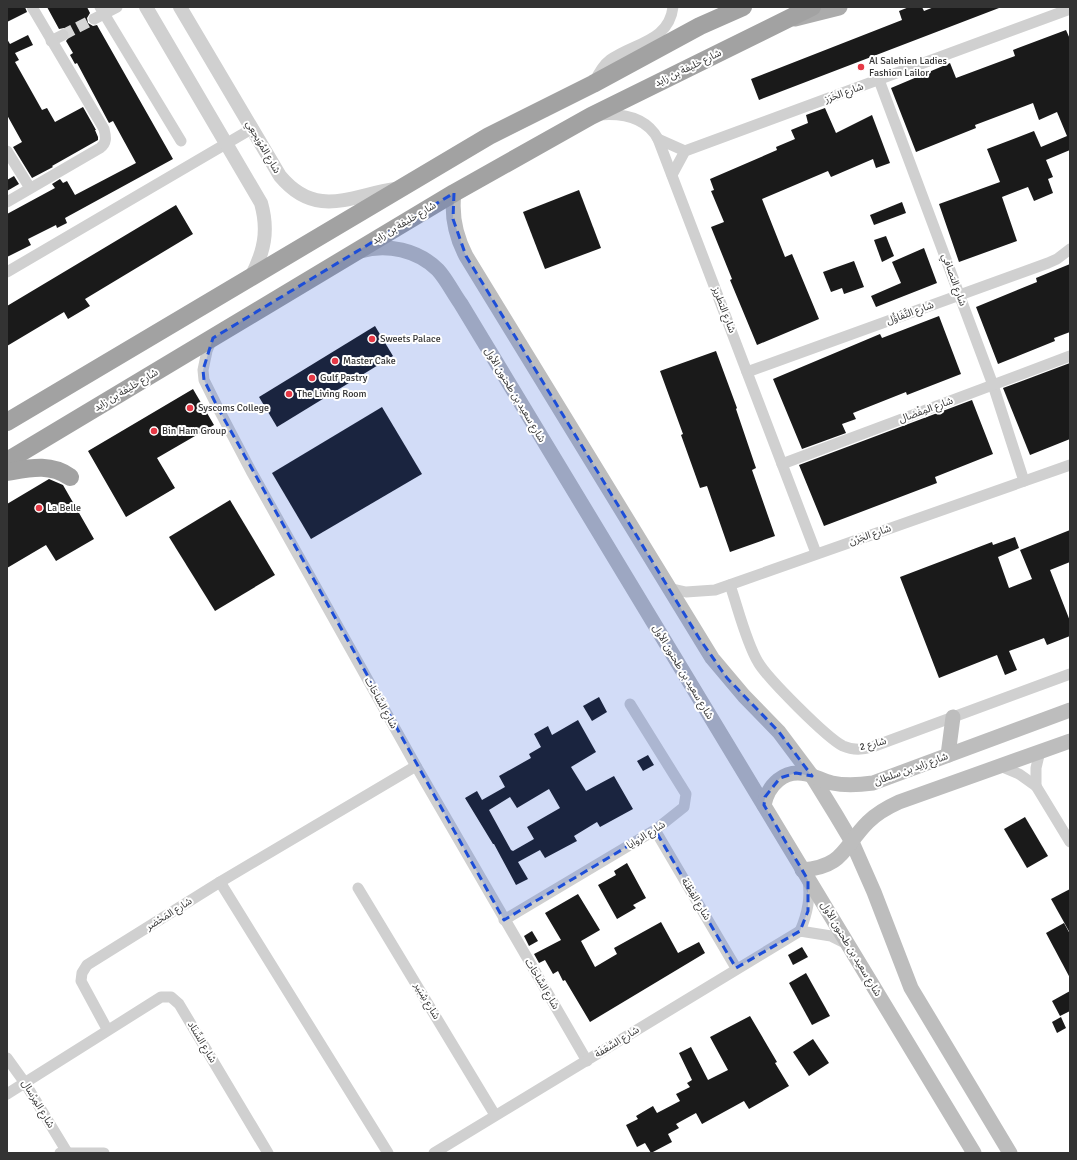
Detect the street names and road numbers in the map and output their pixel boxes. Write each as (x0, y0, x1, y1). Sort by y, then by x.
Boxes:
street label: شارع خليفة بن زايد (653, 47, 724, 90)
street label: شارع الخَرَز (822, 80, 866, 107)
street label: شارع المُوَيجعِي (242, 118, 283, 176)
street label: شارع خليفة بن زايد (370, 199, 439, 248)
street label: شارع التصافي (938, 252, 969, 308)
street label: شارع التطريز (708, 284, 738, 335)
street label: شارع التَّفَاؤُل (884, 298, 936, 328)
street label: شارع سعيد بن طحنون الأول (481, 346, 548, 445)
street label: شارع خليفة بن زايد (92, 366, 161, 415)
street label: شارع المِفْضال (897, 394, 955, 426)
street label: شارع الجَرْن (847, 522, 893, 549)
street label: شارع سعيد بن طحنون الأول (649, 623, 716, 722)
street label: شارع السَّاحَات (361, 675, 400, 731)
street label: شارع 2 (858, 735, 888, 754)
street label: شارع زايد بن سلطان (872, 750, 950, 789)
street label: شارع الزوايا (624, 818, 668, 852)
street label: شارع الفِطْنَة (678, 876, 713, 923)
street label: شارع المَحْضر (143, 895, 195, 934)
street label: شارع سعيد بن طحنون الأول (817, 900, 884, 999)
street label: شارع السَّاحَات (521, 957, 562, 1012)
street label: شارع شِبَير (410, 980, 443, 1022)
street label: شارع السِّنَاد (184, 1019, 219, 1066)
street label: شارع السَّعَفَة (592, 1023, 642, 1061)
street label: شارع المِرْسال (18, 1078, 57, 1131)

